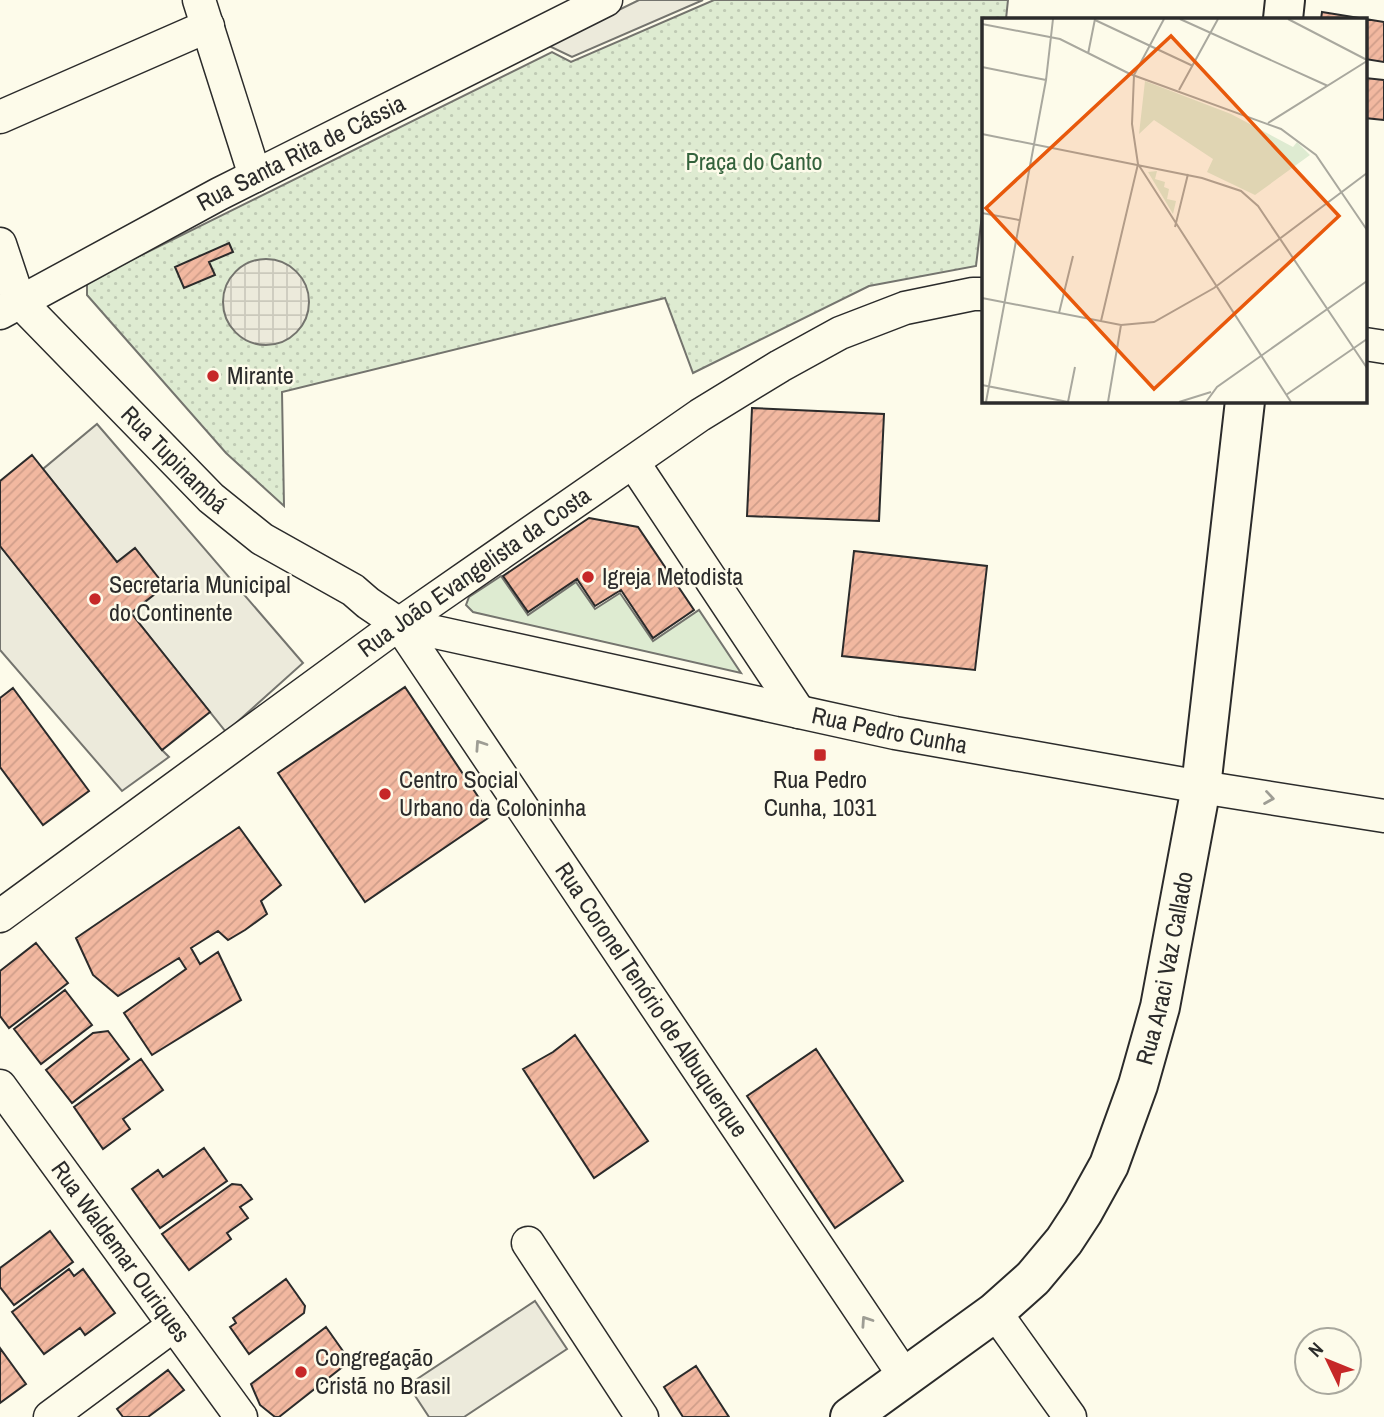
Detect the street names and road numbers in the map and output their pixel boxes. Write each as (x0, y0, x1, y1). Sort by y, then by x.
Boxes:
street label: Rua Santa Rita de Cássia (191, 86, 410, 218)
street label: Rua Tupinambá (115, 398, 235, 520)
street label: Rua João Evangelista da Costa (351, 479, 597, 664)
street label: Rua Pedro Cunha (809, 698, 970, 760)
street label: Rua Coronel Tenório de Albuquerque (548, 855, 756, 1143)
street label: Rua Araci Vaz Callado (1128, 869, 1200, 1068)
street label: Rua Waldemar Ouriques (45, 1154, 198, 1348)

